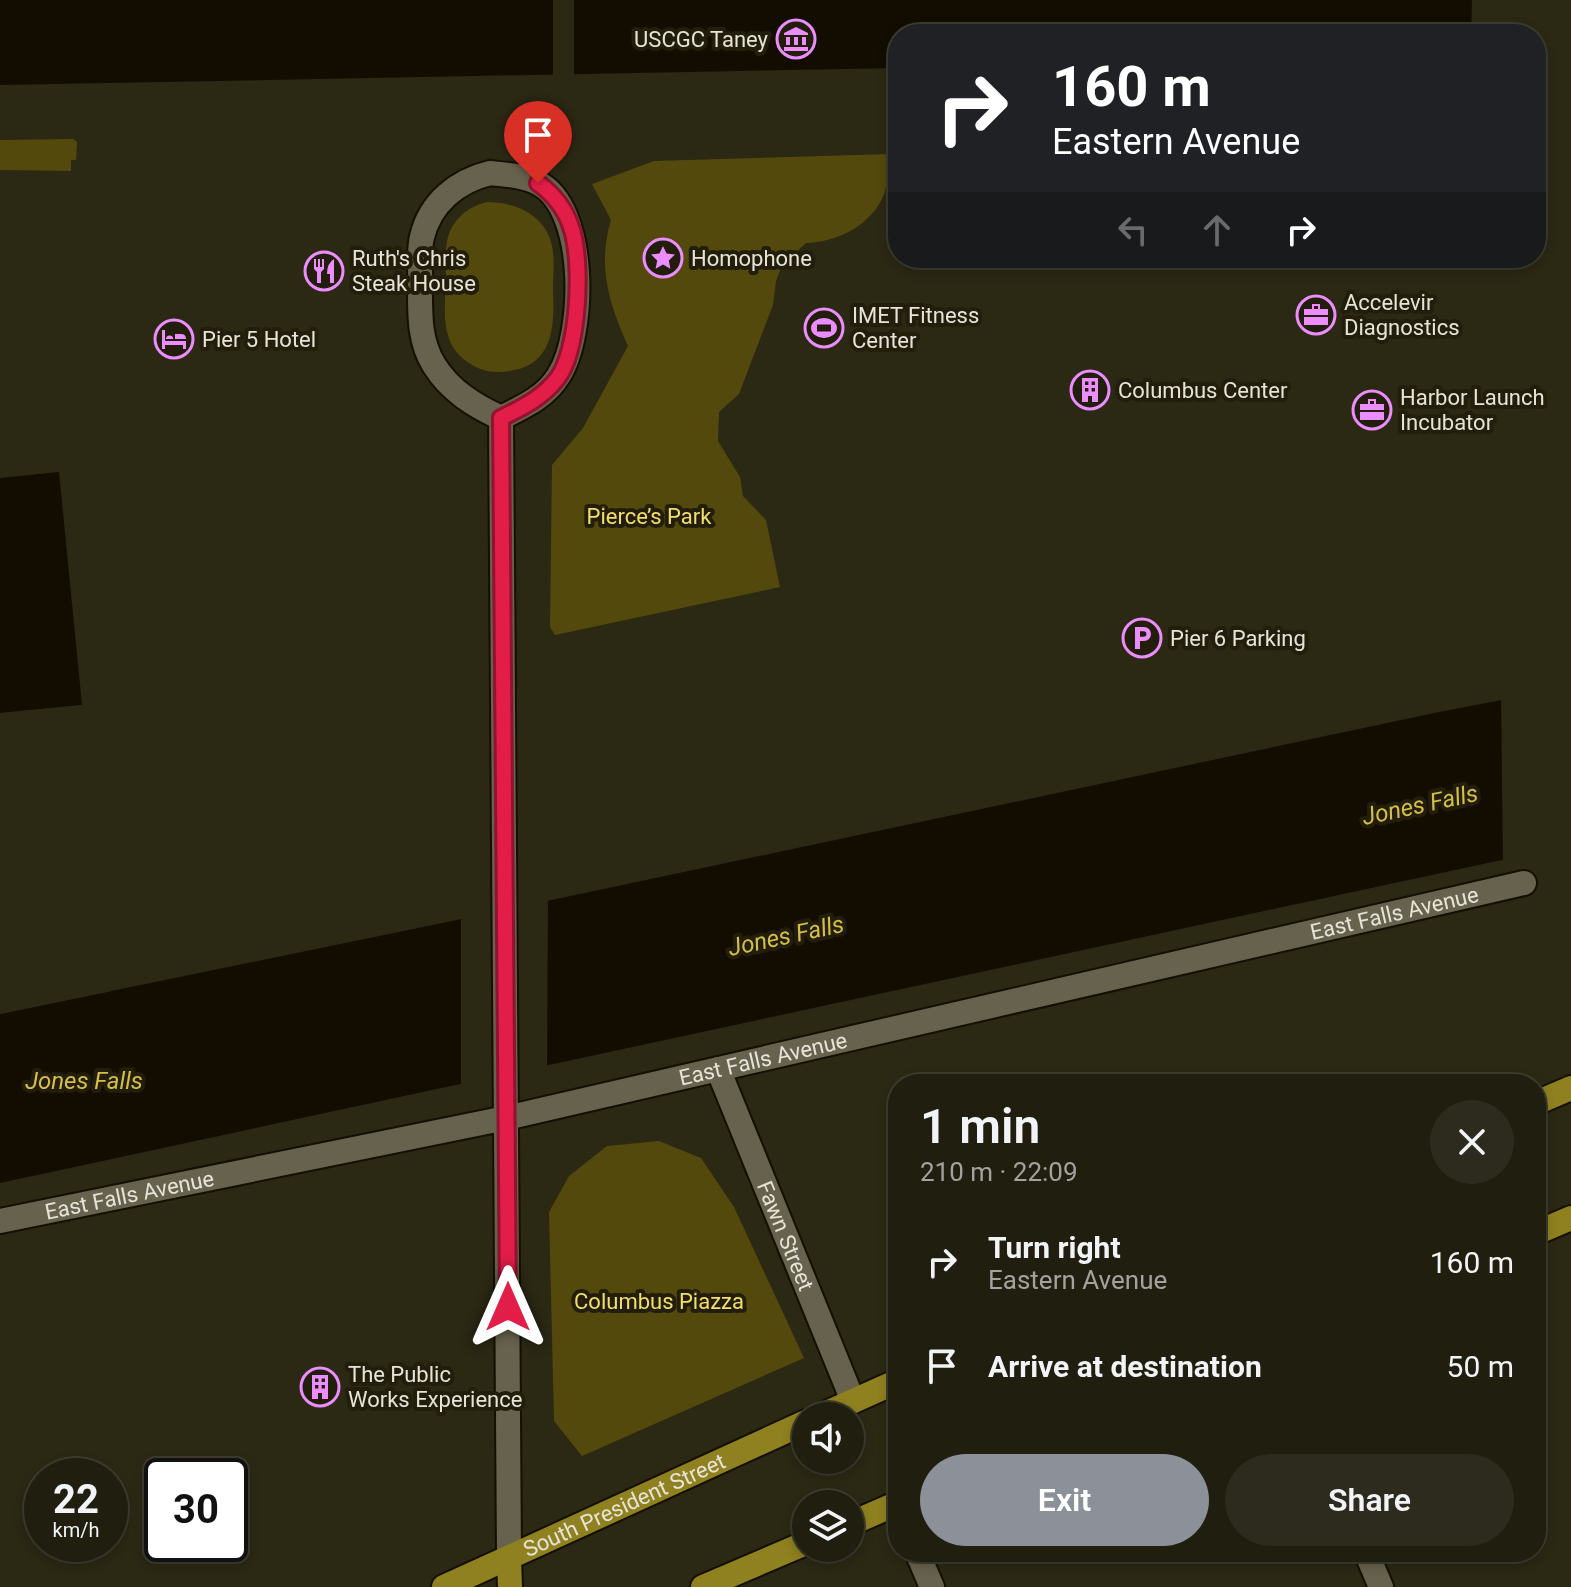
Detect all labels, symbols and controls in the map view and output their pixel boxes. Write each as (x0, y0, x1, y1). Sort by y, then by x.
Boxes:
museum icon: USCGC Taney (775, 18, 817, 60)
place label: USCGC Taney (634, 27, 769, 52)
text: 160 m (1052, 54, 1211, 120)
icon: right (920, 56, 1024, 160)
pin (504, 101, 572, 183)
icon: arrive (516, 113, 560, 157)
text: Eastern Avenue (1052, 121, 1300, 163)
icon: left (1111, 208, 1155, 252)
icon: ahead (1195, 208, 1239, 252)
icon: right (1279, 208, 1323, 252)
place icon: Homophone (642, 237, 684, 279)
place label: Ruth's Chris Steak House (352, 246, 476, 296)
place label: Homophone (691, 246, 812, 271)
restaurant icon: Ruth's Chris Steak House (303, 250, 345, 292)
place label: Accelevir Diagnostics (1344, 290, 1460, 340)
office icon: Accelevir Diagnostics (1295, 294, 1337, 336)
place label: IMET Fitness Center (852, 303, 979, 353)
sports icon: IMET Fitness Center (803, 307, 845, 349)
hotel icon: Pier 5 Hotel (153, 318, 195, 360)
place label: Pier 5 Hotel (202, 327, 316, 352)
building icon: Columbus Center (1069, 369, 1111, 411)
place label: Columbus Center (1118, 378, 1288, 403)
place label: Harbor Launch Incubator (1400, 385, 1545, 435)
office icon: Harbor Launch Incubator (1351, 389, 1393, 431)
park label: Pierce’s Park (587, 504, 712, 529)
parking icon: Pier 6 Parking (1121, 617, 1163, 659)
place label: Pier 6 Parking (1170, 626, 1306, 651)
water label: Jones Falls (1360, 779, 1480, 831)
street label: East Falls Avenue (1308, 881, 1481, 944)
water label: Jones Falls (726, 910, 846, 962)
street label: East Falls Avenue (676, 1027, 849, 1090)
water label: Jones Falls (25, 1067, 143, 1095)
text: 1 min (920, 1098, 1040, 1155)
button: close (1430, 1100, 1514, 1184)
text: 210 m · 22:09 (920, 1157, 1078, 1187)
street label: East Falls Avenue (43, 1165, 216, 1224)
street label: Fawn Street (752, 1177, 819, 1294)
text: Turn right (988, 1230, 1121, 1265)
icon: right (920, 1240, 964, 1284)
text: 160 m (1430, 1245, 1514, 1280)
position arrow (466, 1265, 550, 1349)
text: Eastern Avenue (988, 1265, 1167, 1295)
park label: Columbus Piazza (574, 1289, 744, 1314)
icon: arrive (920, 1344, 964, 1388)
text: Arrive at destination (988, 1349, 1262, 1384)
text: 50 m (1447, 1349, 1514, 1384)
place label: The Public Works Experience (348, 1362, 522, 1412)
building icon: The Public Works Experience (299, 1366, 341, 1408)
map controls (792, 1402, 864, 1562)
button: sound (792, 1402, 864, 1474)
street label: South President Street (519, 1448, 729, 1562)
button: Exit (920, 1454, 1209, 1546)
button: Share (1225, 1454, 1514, 1546)
speed limit sign: 30 (144, 1458, 248, 1562)
text: 22 (53, 1476, 99, 1523)
button: layers (792, 1490, 864, 1562)
text: km/h (53, 1518, 99, 1542)

